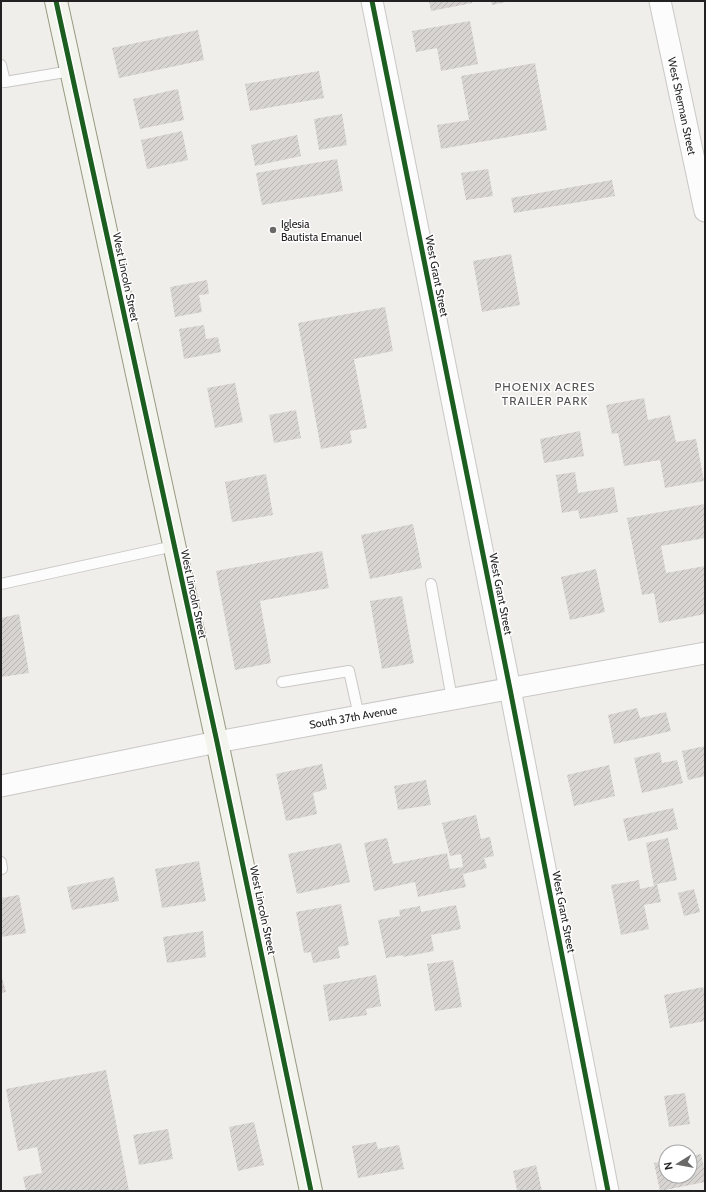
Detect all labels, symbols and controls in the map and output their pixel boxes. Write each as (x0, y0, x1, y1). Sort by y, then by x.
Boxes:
street label: West Sherman Street (665, 56, 699, 156)
place label: Iglesia Bautista Emanuel (281, 217, 362, 244)
marker: Iglesia Bautista Emanuel (268, 225, 278, 235)
street label: West Lincoln Street (110, 231, 142, 323)
street label: West Grant Street (422, 234, 452, 318)
district label: PHOENIX ACRES TRAILER PARK (494, 379, 596, 408)
street label: West Lincoln Street (178, 548, 210, 640)
street label: West Grant Street (486, 552, 516, 636)
street label: South 37th Avenue (308, 702, 398, 732)
street label: West Lincoln Street (247, 864, 279, 956)
street label: West Grant Street (549, 870, 579, 954)
north arrow (658, 1144, 698, 1184)
text: N (661, 1161, 676, 1171)

